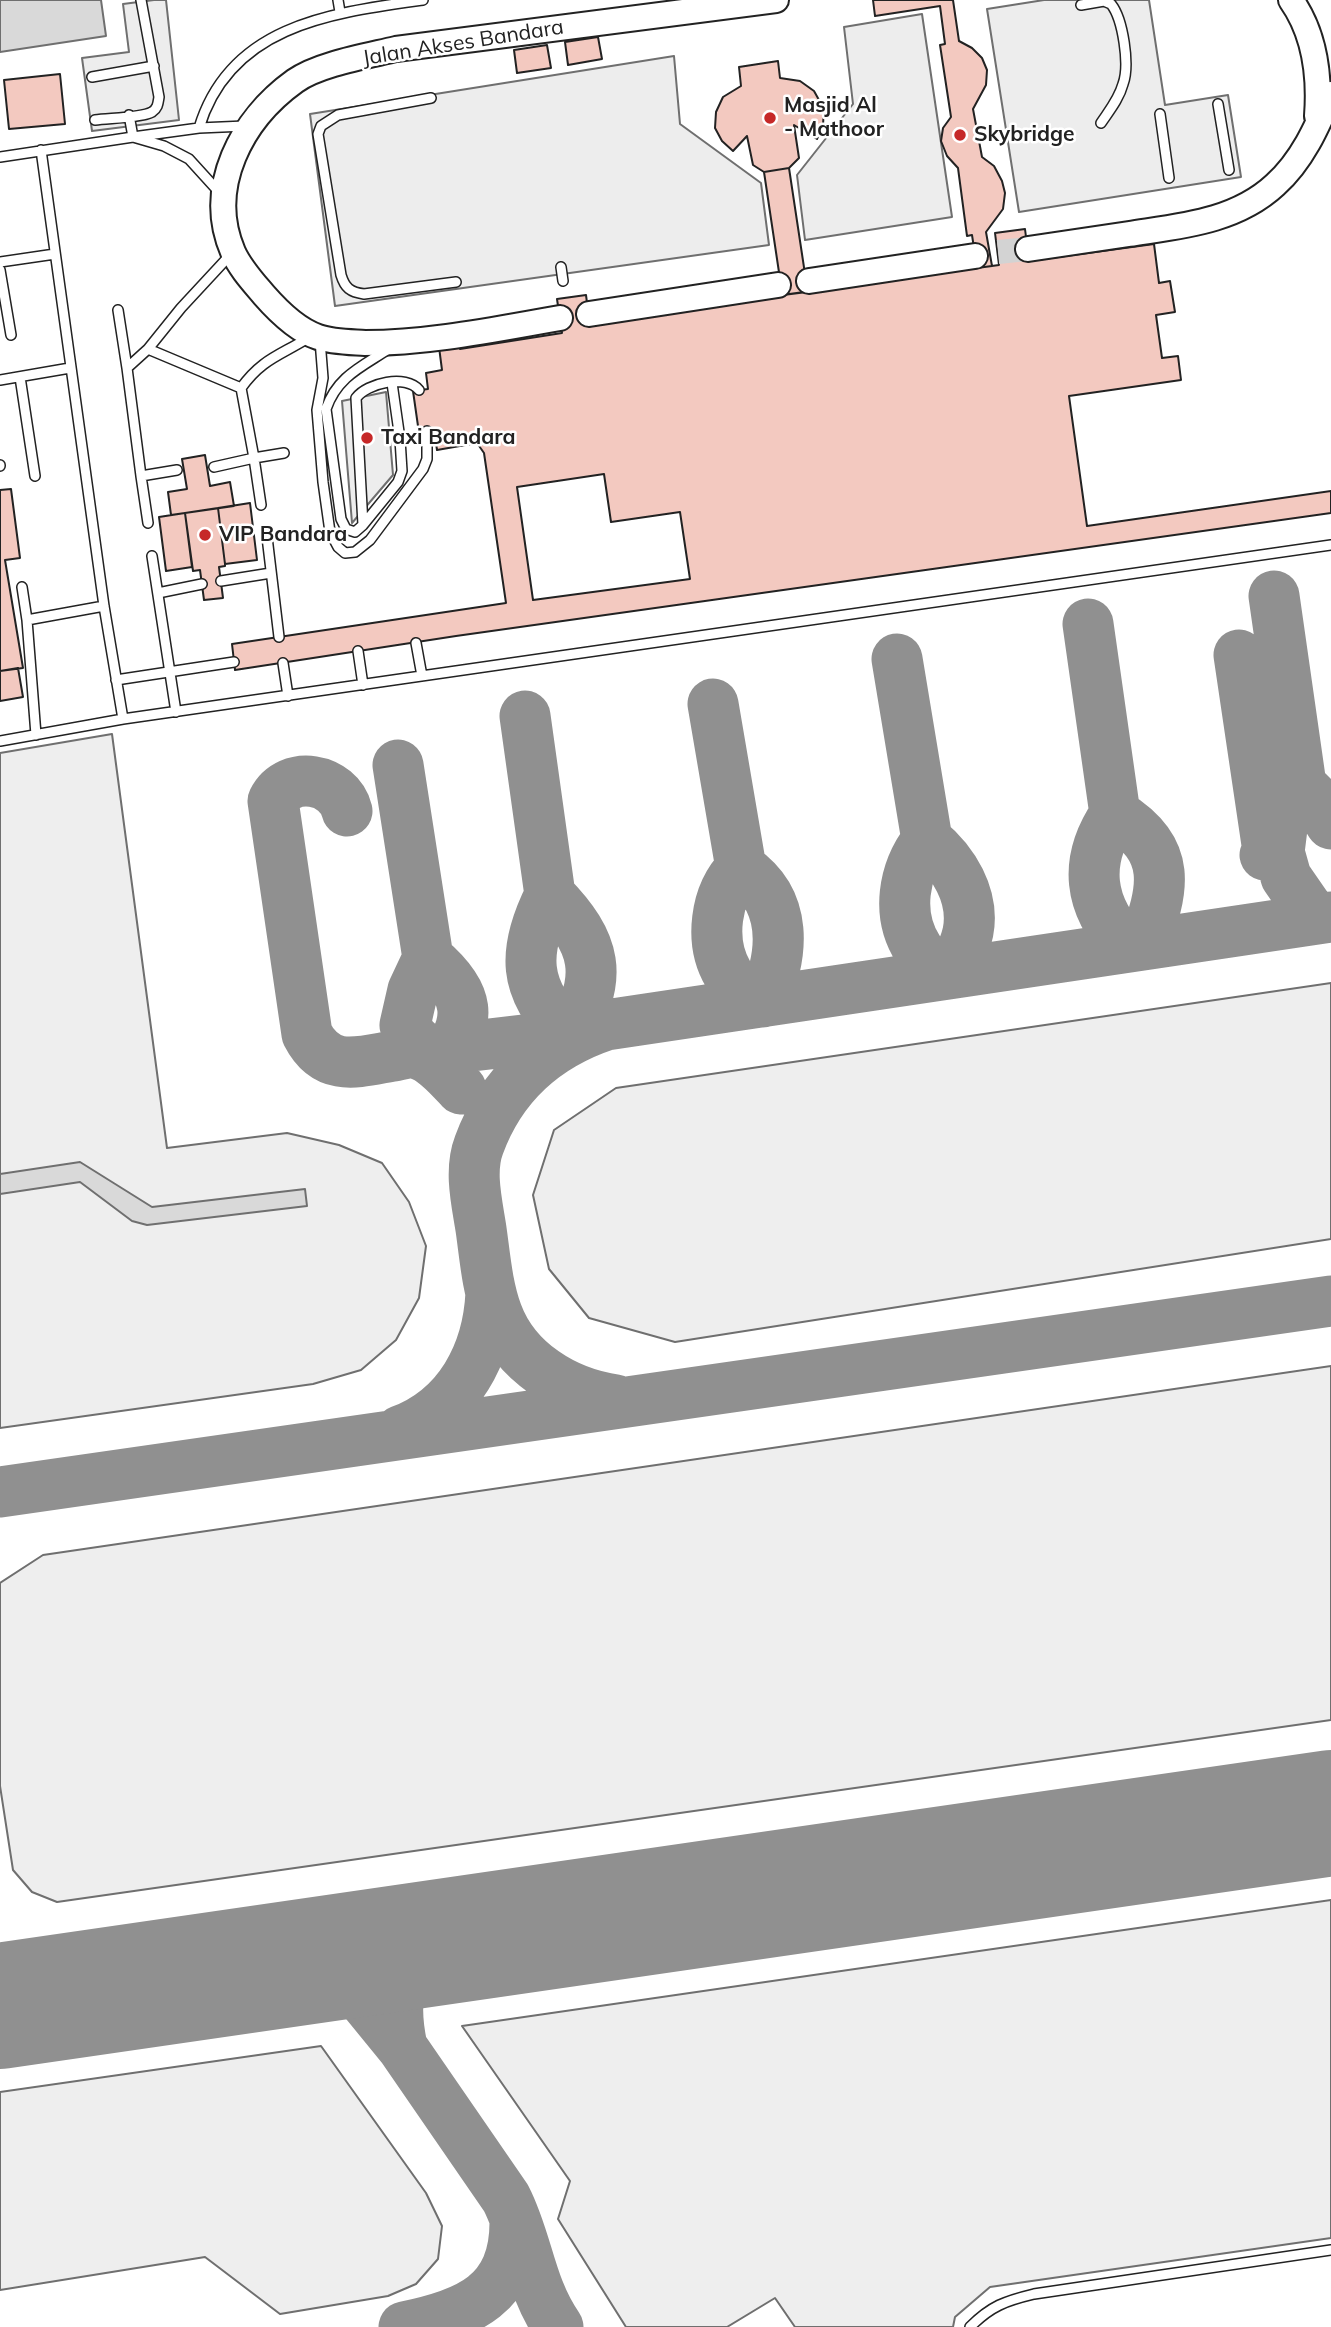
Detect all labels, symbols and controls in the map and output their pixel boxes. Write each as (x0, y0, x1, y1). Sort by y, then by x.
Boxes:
street label: Jalan Akses Bandara (361, 15, 565, 71)
place label: Masjid Al - Mathoor (784, 93, 884, 143)
marker: Masjid Al - Mathoor (762, 110, 778, 126)
place label: Skybridge (974, 122, 1075, 148)
marker: Skybridge (952, 127, 968, 143)
place label: Taxi Bandara (381, 425, 516, 451)
marker: Taxi Bandara (359, 430, 375, 446)
place label: VIP Bandara (219, 522, 347, 548)
marker: VIP Bandara (197, 527, 213, 543)

